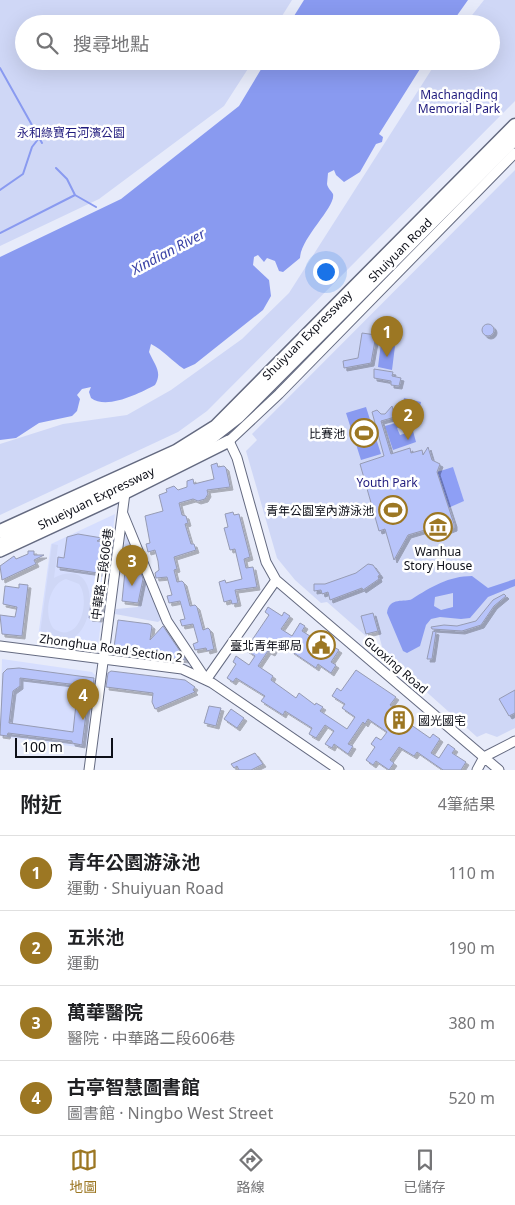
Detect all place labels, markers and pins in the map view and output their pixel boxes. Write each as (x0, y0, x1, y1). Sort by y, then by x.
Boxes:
pin: 1 (371, 316, 403, 357)
pin: 2 (392, 399, 424, 440)
sports icon: 比賽池 (349, 418, 379, 448)
place label: 比賽池 (309, 425, 345, 442)
sports icon: 青年公園室內游泳池 (378, 495, 408, 525)
place label: 青年公園室內游泳池 (266, 502, 374, 519)
museum icon: Wanhua Story House (423, 512, 453, 542)
place label: Wanhua Story House (404, 543, 472, 574)
pin: 3 (116, 545, 148, 586)
public building icon: 臺北青年郵局 (306, 630, 336, 660)
place label: 臺北青年郵局 (230, 637, 302, 654)
pin: 4 (67, 679, 99, 720)
building icon: 國光國宅 (384, 705, 414, 735)
place label: 國光國宅 (418, 712, 466, 729)

